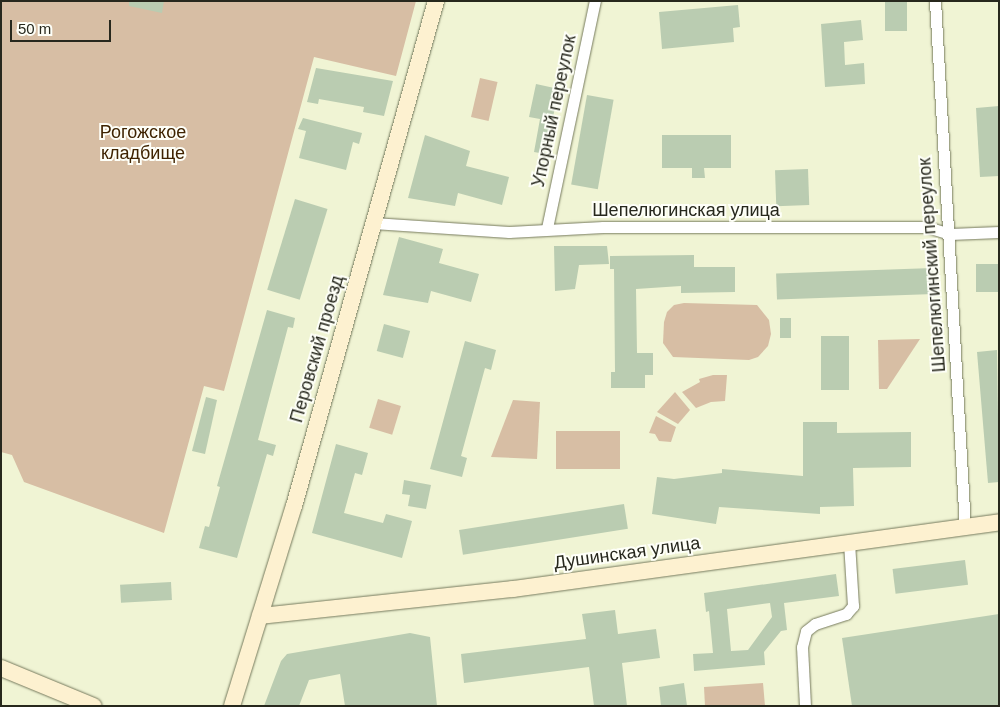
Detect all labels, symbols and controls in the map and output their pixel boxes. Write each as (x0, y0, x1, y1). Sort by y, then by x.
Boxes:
scale bar (12, 10, 114, 42)
text: 50 m (18, 20, 51, 37)
street label: Упорный переулок (527, 33, 581, 189)
park label: Рогожское кладбище (100, 122, 186, 164)
street label: Шепелюгинский переулок (914, 157, 950, 373)
street label: Шепелюгинская улица (592, 199, 780, 221)
street label: Перовский проезд (286, 273, 348, 425)
street label: Душинская улица (552, 532, 702, 574)

